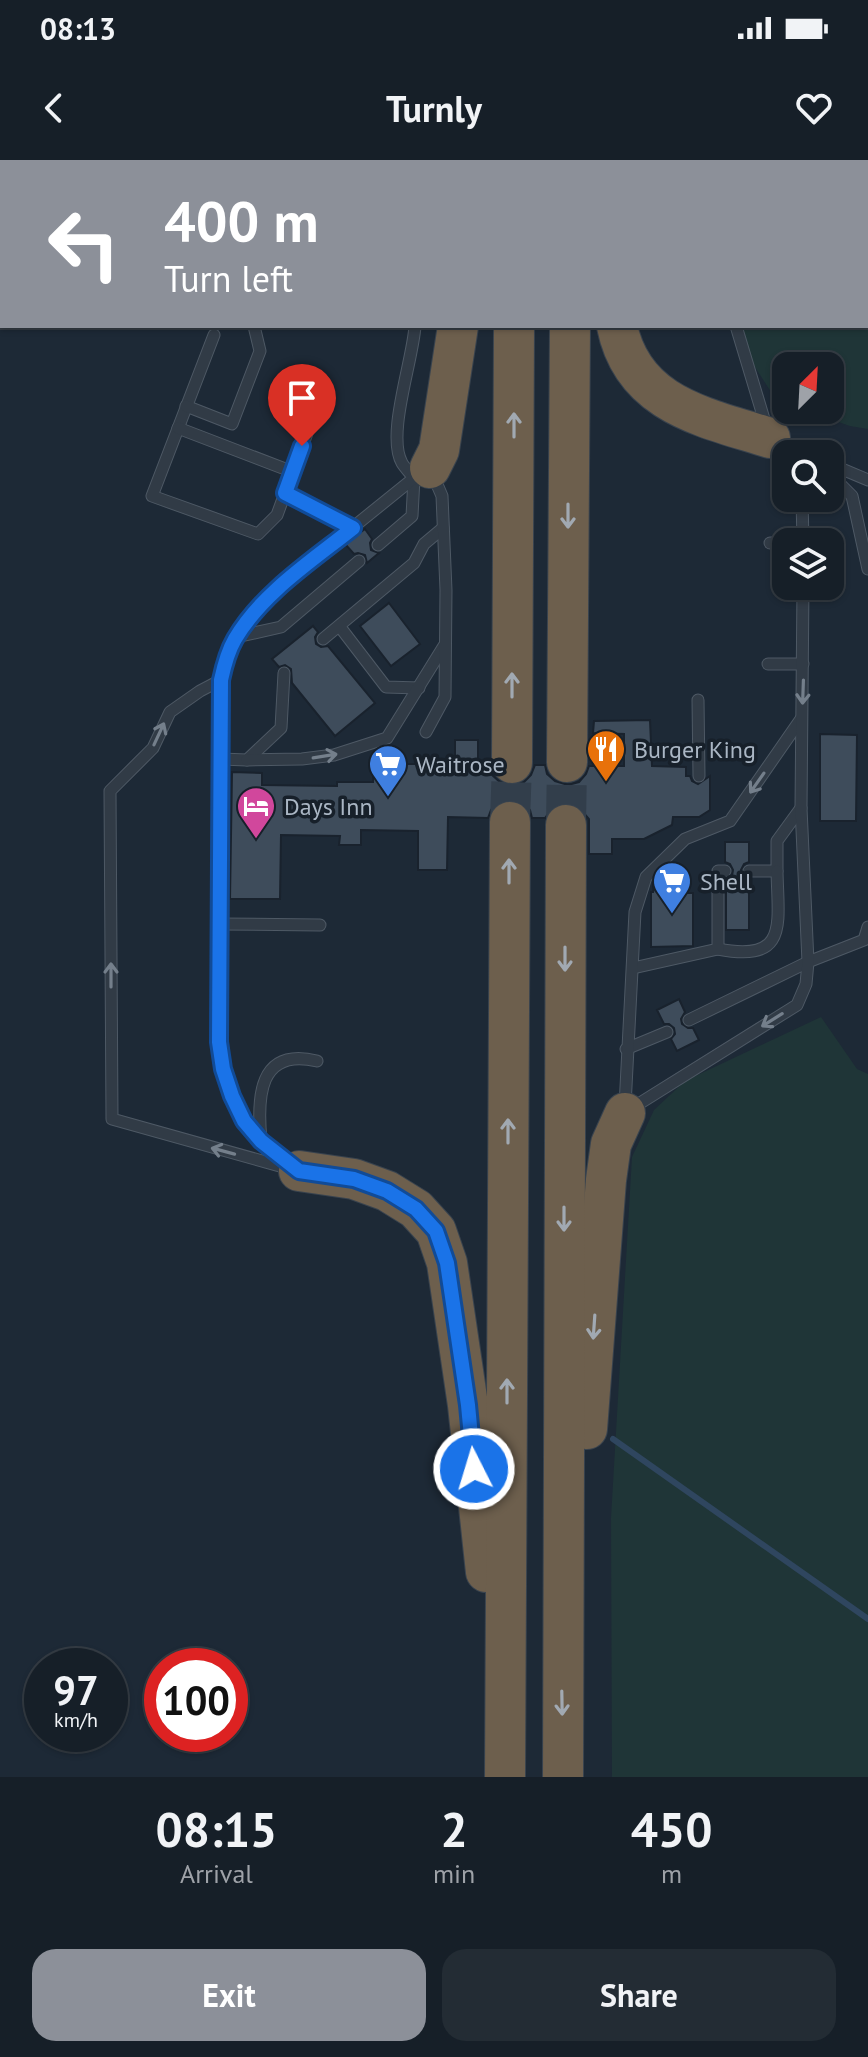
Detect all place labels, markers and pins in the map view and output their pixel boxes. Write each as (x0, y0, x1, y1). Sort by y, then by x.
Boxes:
pin (268, 364, 336, 446)
restaurant icon: Burger King (585, 728, 627, 783)
place label: Burger King (634, 734, 756, 765)
supermarket icon: Waitrose (367, 743, 409, 798)
place label: Waitrose (416, 749, 505, 780)
hotel icon: Days Inn (235, 785, 277, 840)
place label: Days Inn (284, 791, 373, 822)
supermarket icon: Shell (651, 860, 693, 915)
place label: Shell (700, 866, 752, 897)

